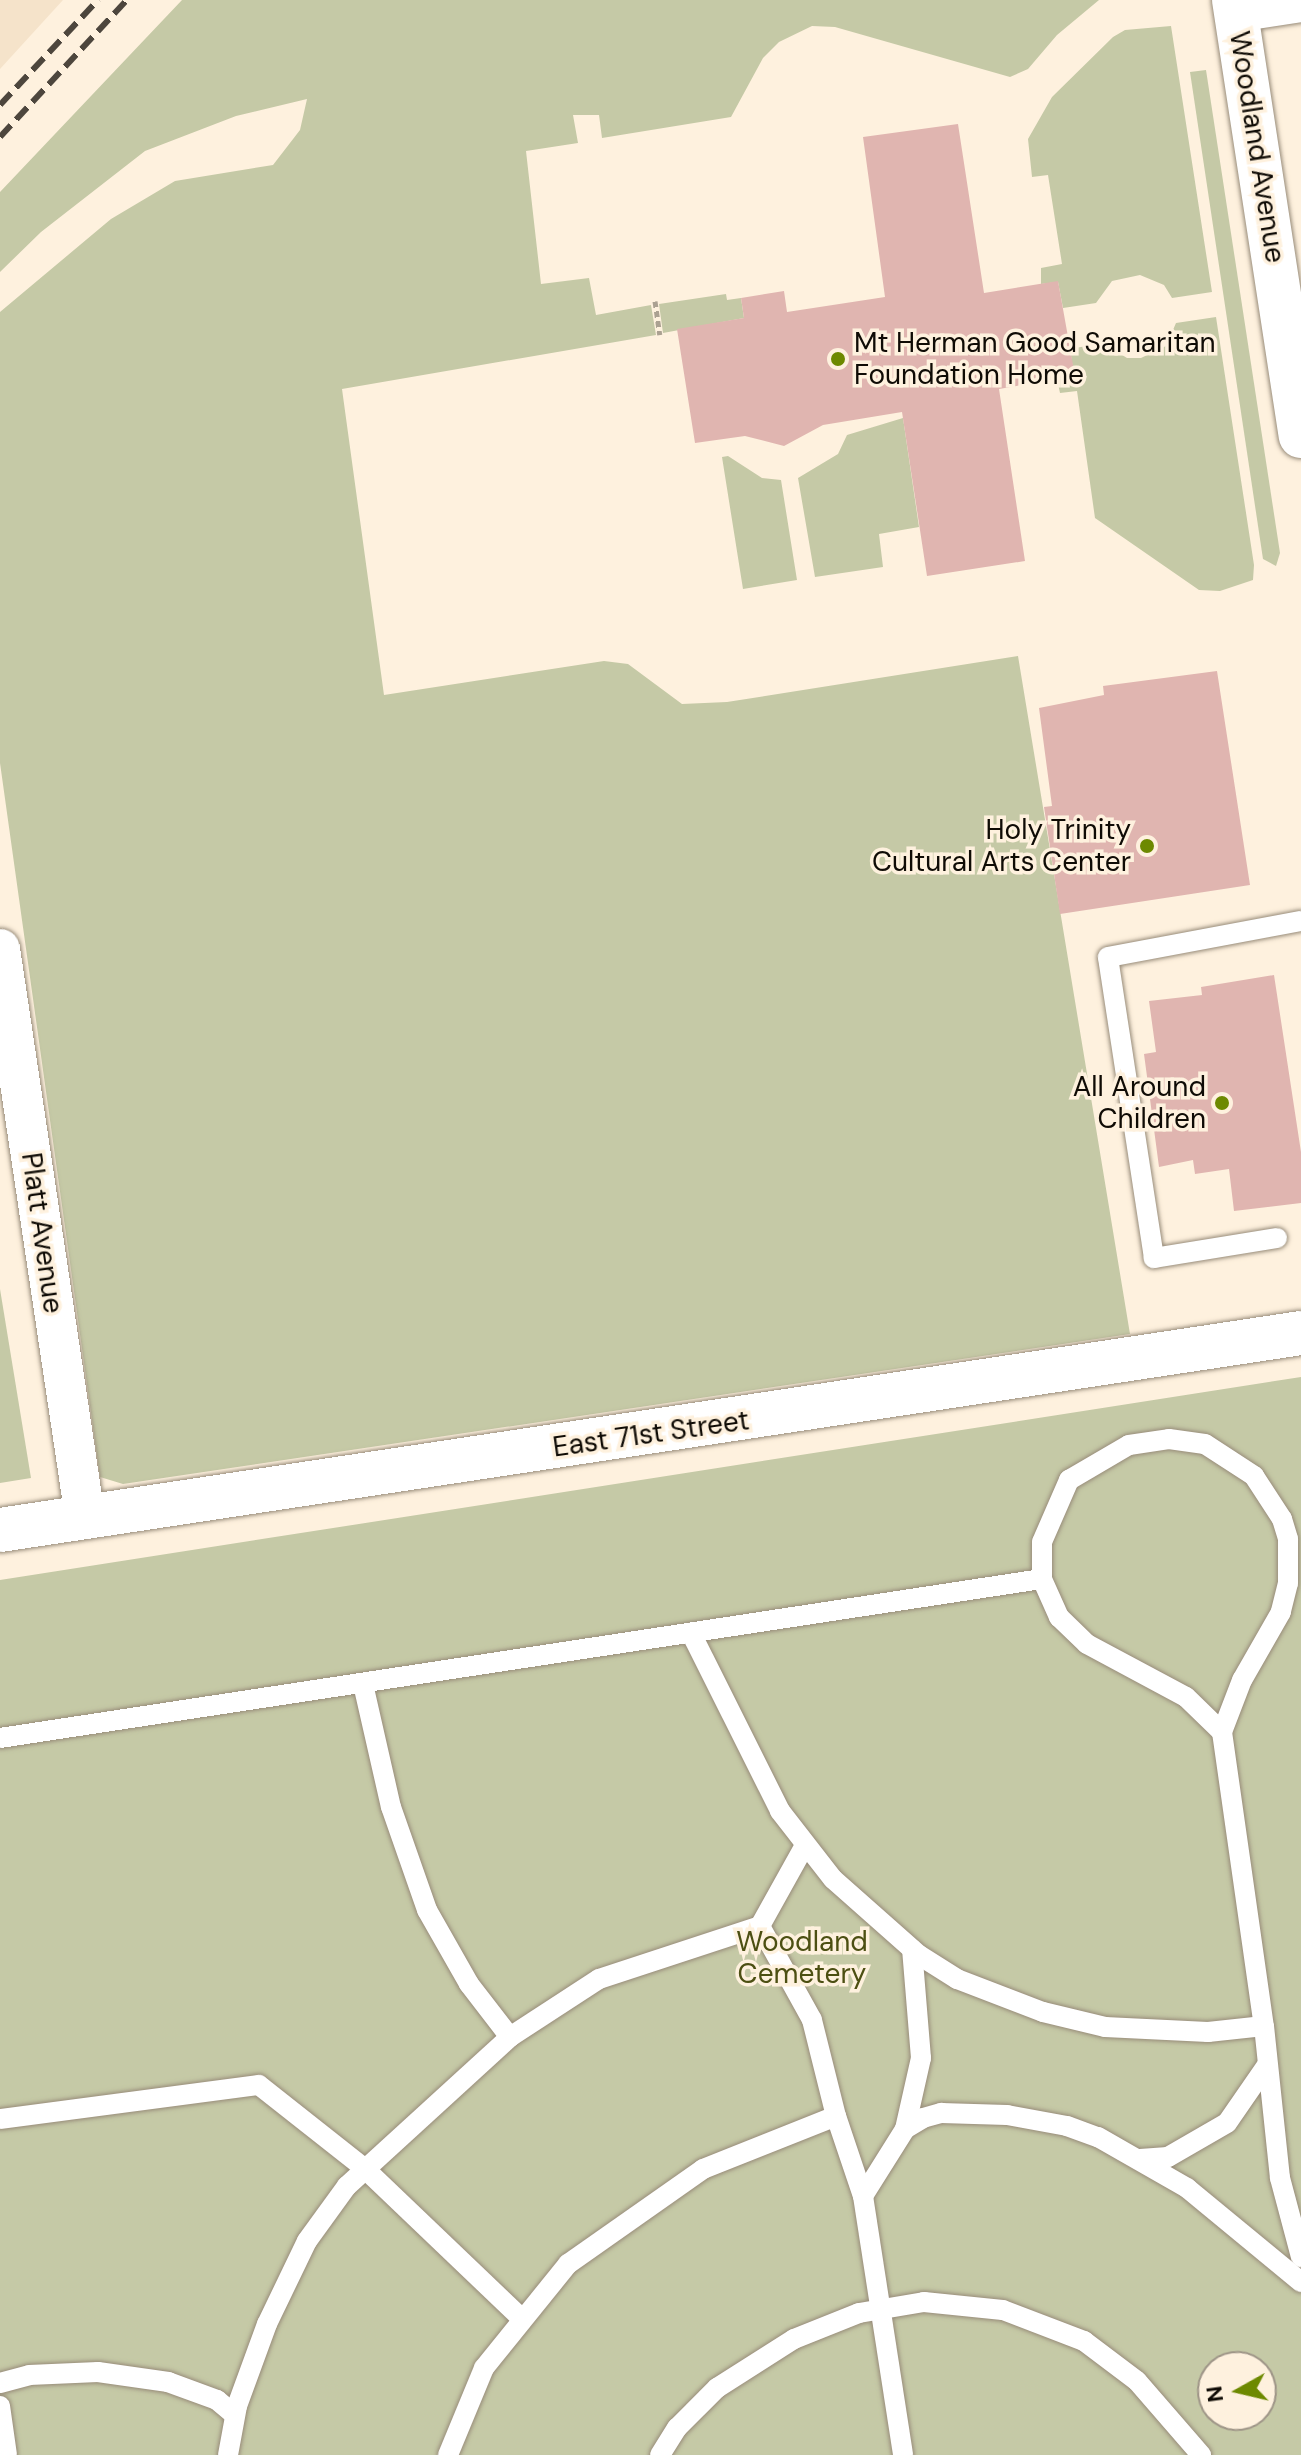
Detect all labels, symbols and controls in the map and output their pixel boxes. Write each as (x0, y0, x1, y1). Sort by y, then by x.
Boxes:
street label: Woodland Avenue (1222, 29, 1292, 265)
place label: Mt Herman Good Samaritan Foundation Home (854, 326, 1215, 392)
marker: Mt Herman Good Samaritan Foundation Home (829, 350, 847, 368)
place label: Holy Trinity Cultural Arts Center (872, 813, 1131, 879)
marker: Holy Trinity Cultural Arts Center (1138, 837, 1156, 855)
place label: All Around Children (1073, 1070, 1206, 1136)
marker: All Around Children (1213, 1094, 1231, 1112)
street label: Platt Avenue (14, 1151, 70, 1315)
street label: East 71st Street (551, 1404, 751, 1464)
park label: Woodland Cemetery (736, 1925, 868, 1991)
north arrow (1197, 2351, 1277, 2431)
text: N (1199, 2384, 1230, 2404)

